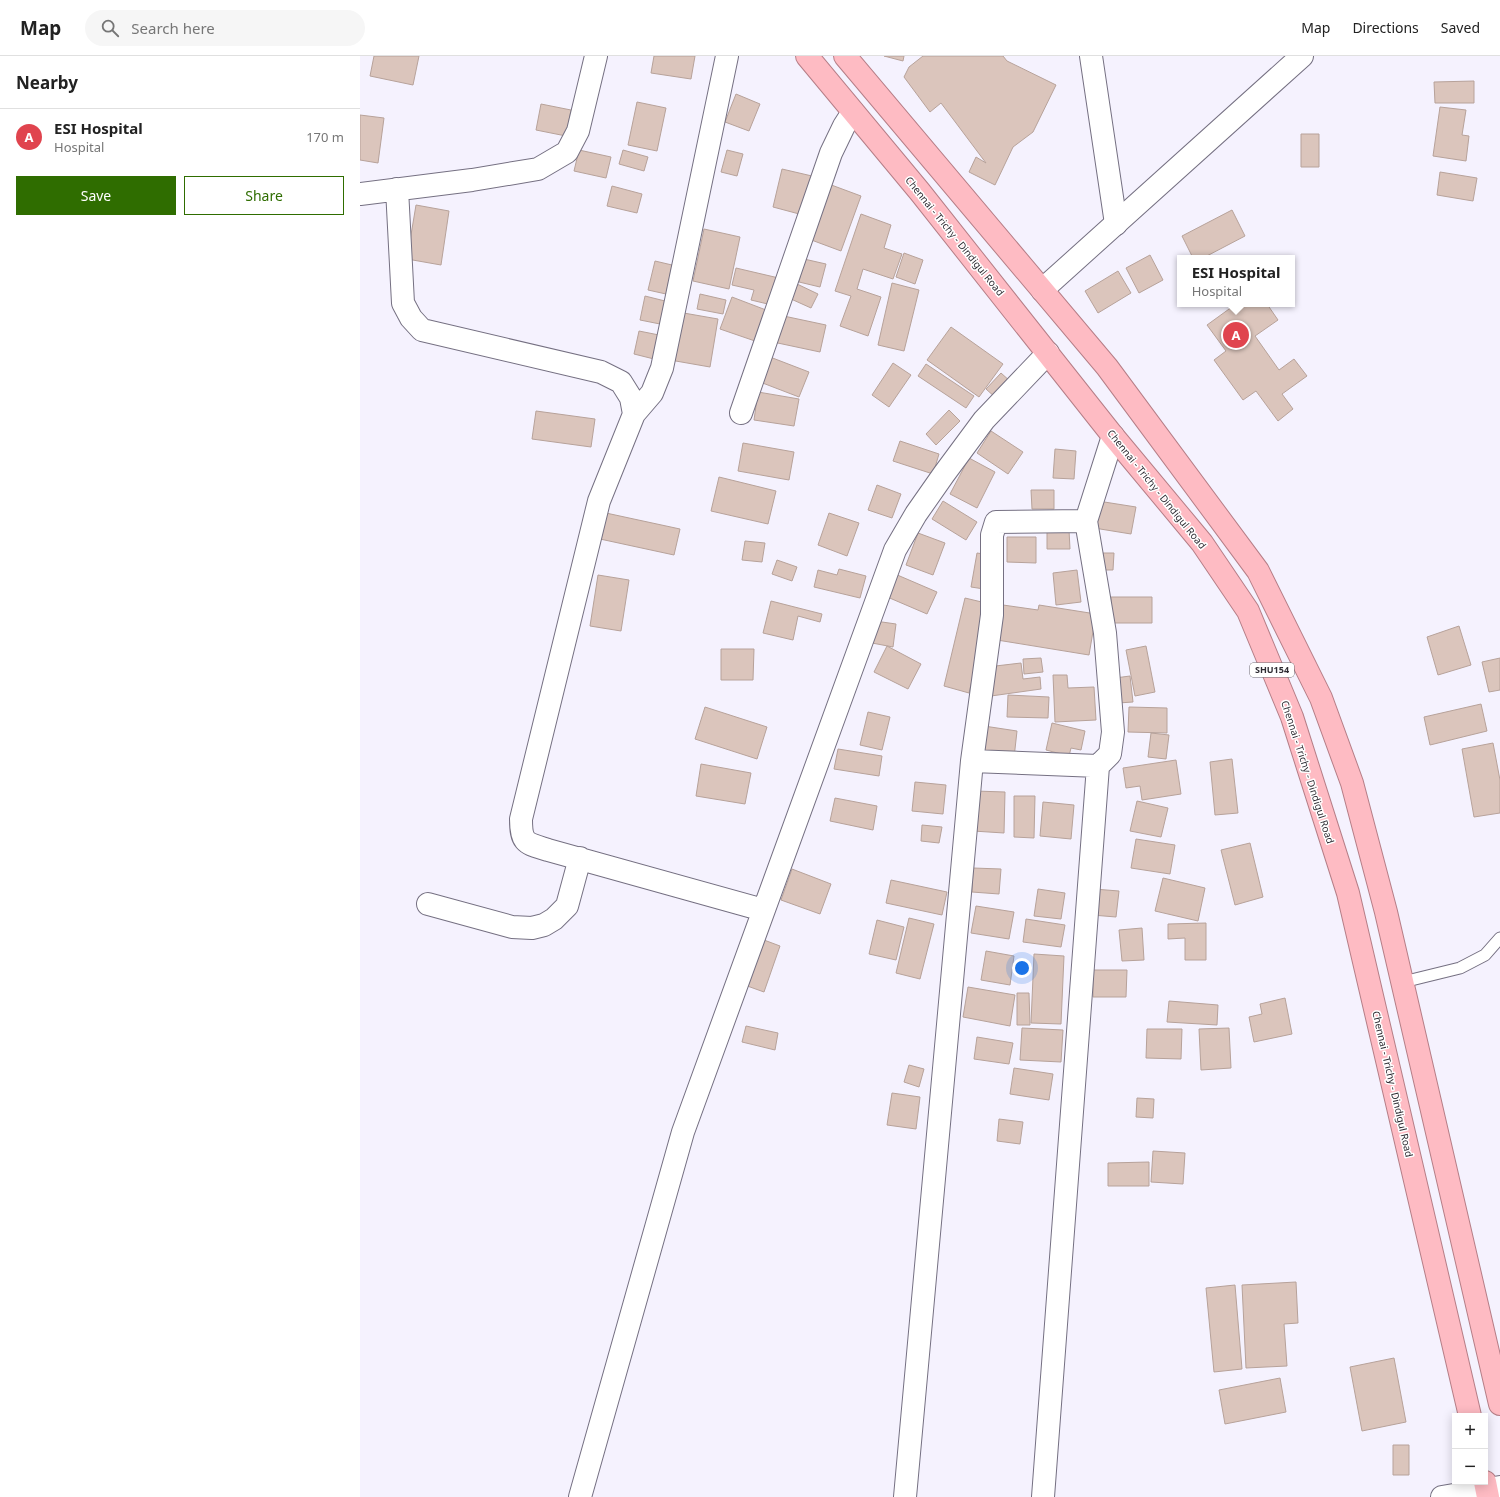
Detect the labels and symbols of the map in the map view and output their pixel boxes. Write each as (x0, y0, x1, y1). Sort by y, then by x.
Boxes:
street label: Chennai - Trichy - Dindigul Road (902, 173, 1008, 299)
pin: A (1223, 320, 1249, 350)
street label: Chennai - Trichy - Dindigul Road (1104, 426, 1210, 552)
road number: SHU154 (1250, 663, 1294, 677)
street label: Chennai - Trichy - Dindigul Road (1278, 699, 1338, 845)
your location (1012, 958, 1032, 978)
street label: Chennai - Trichy - Dindigul Road (1369, 1009, 1417, 1159)

